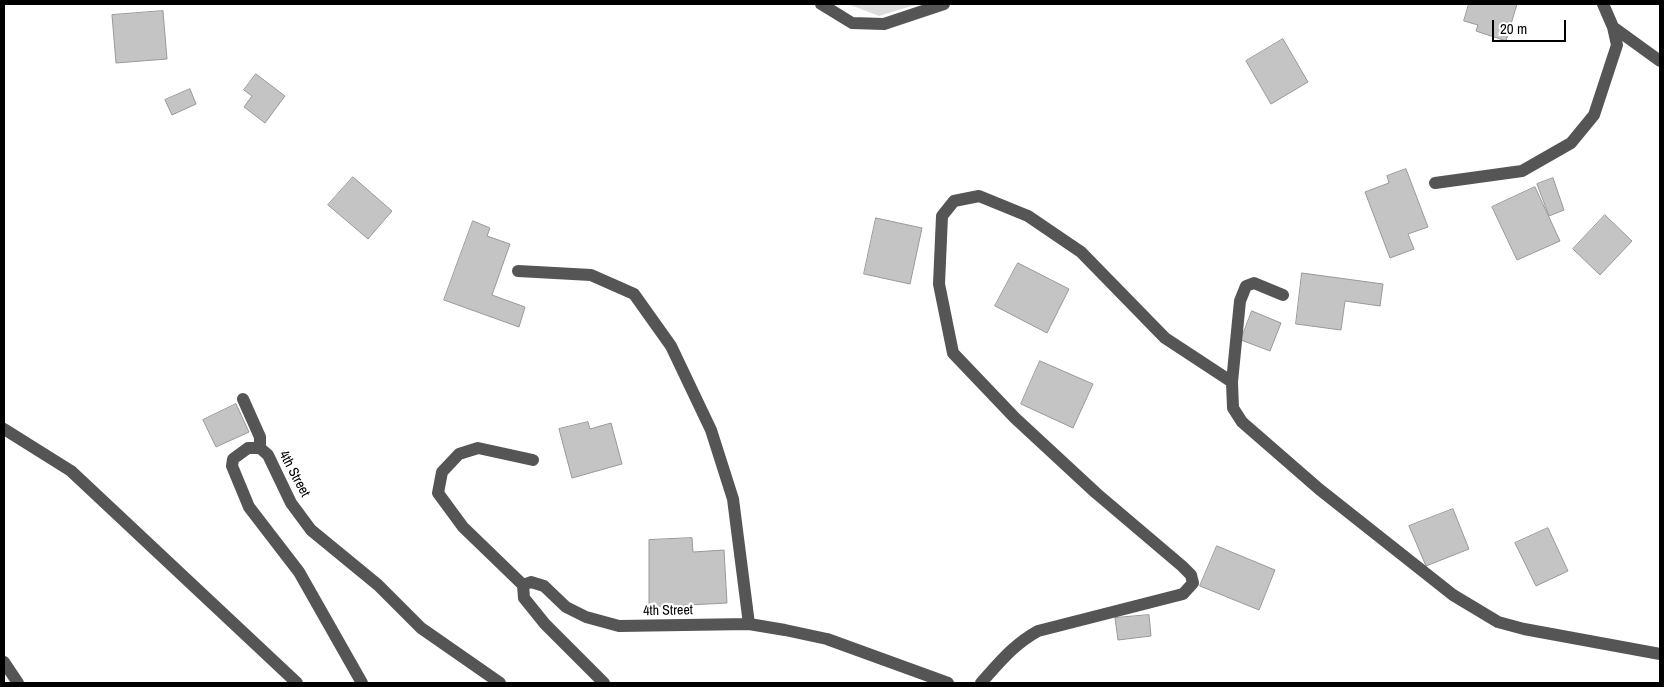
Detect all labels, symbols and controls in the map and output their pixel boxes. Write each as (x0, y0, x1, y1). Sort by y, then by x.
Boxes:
scale bar (1494, 10, 1568, 42)
text: 20 m (1500, 18, 1527, 39)
street label: 4th Street (275, 448, 313, 500)
street label: 4th Street (643, 602, 693, 620)

